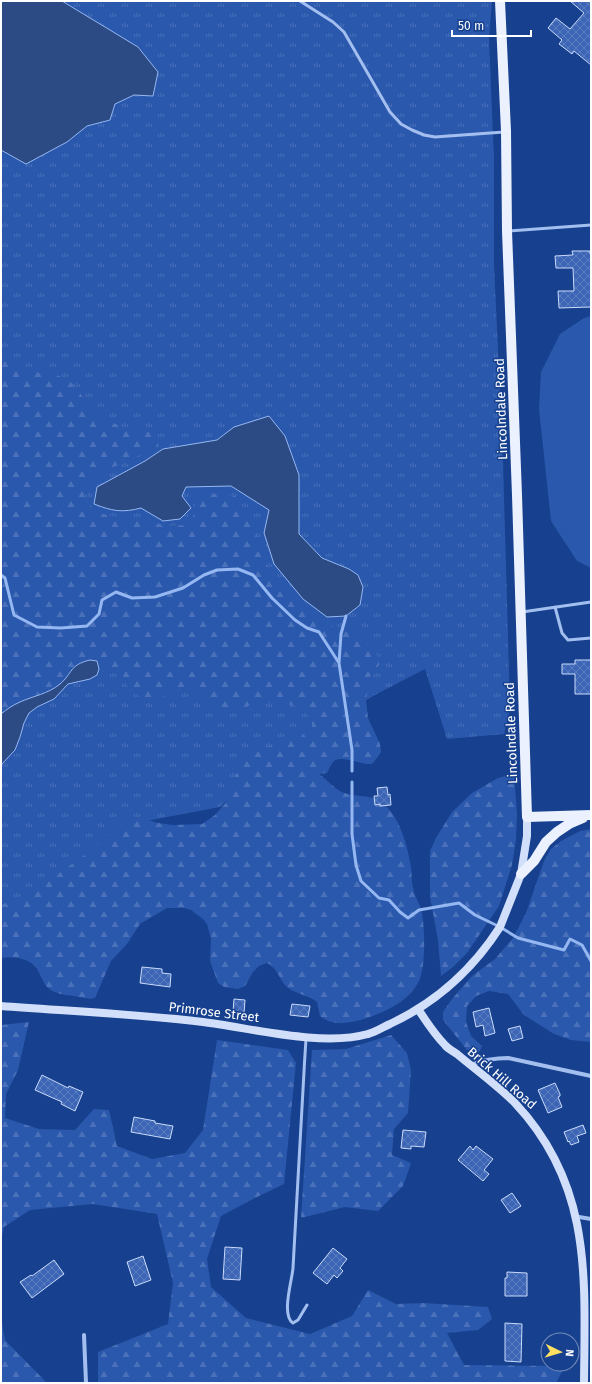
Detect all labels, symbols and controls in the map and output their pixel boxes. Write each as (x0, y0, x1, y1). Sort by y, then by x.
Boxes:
scale bar (452, 12, 531, 38)
text: 50 m (458, 19, 484, 33)
street label: Lincolndale Road (492, 358, 510, 460)
street label: Lincolndale Road (502, 682, 520, 784)
street label: Primrose Street (168, 999, 260, 1025)
street label: Brick Hill Road (464, 1044, 540, 1112)
north arrow (540, 1332, 580, 1372)
text: N (563, 1349, 576, 1357)

